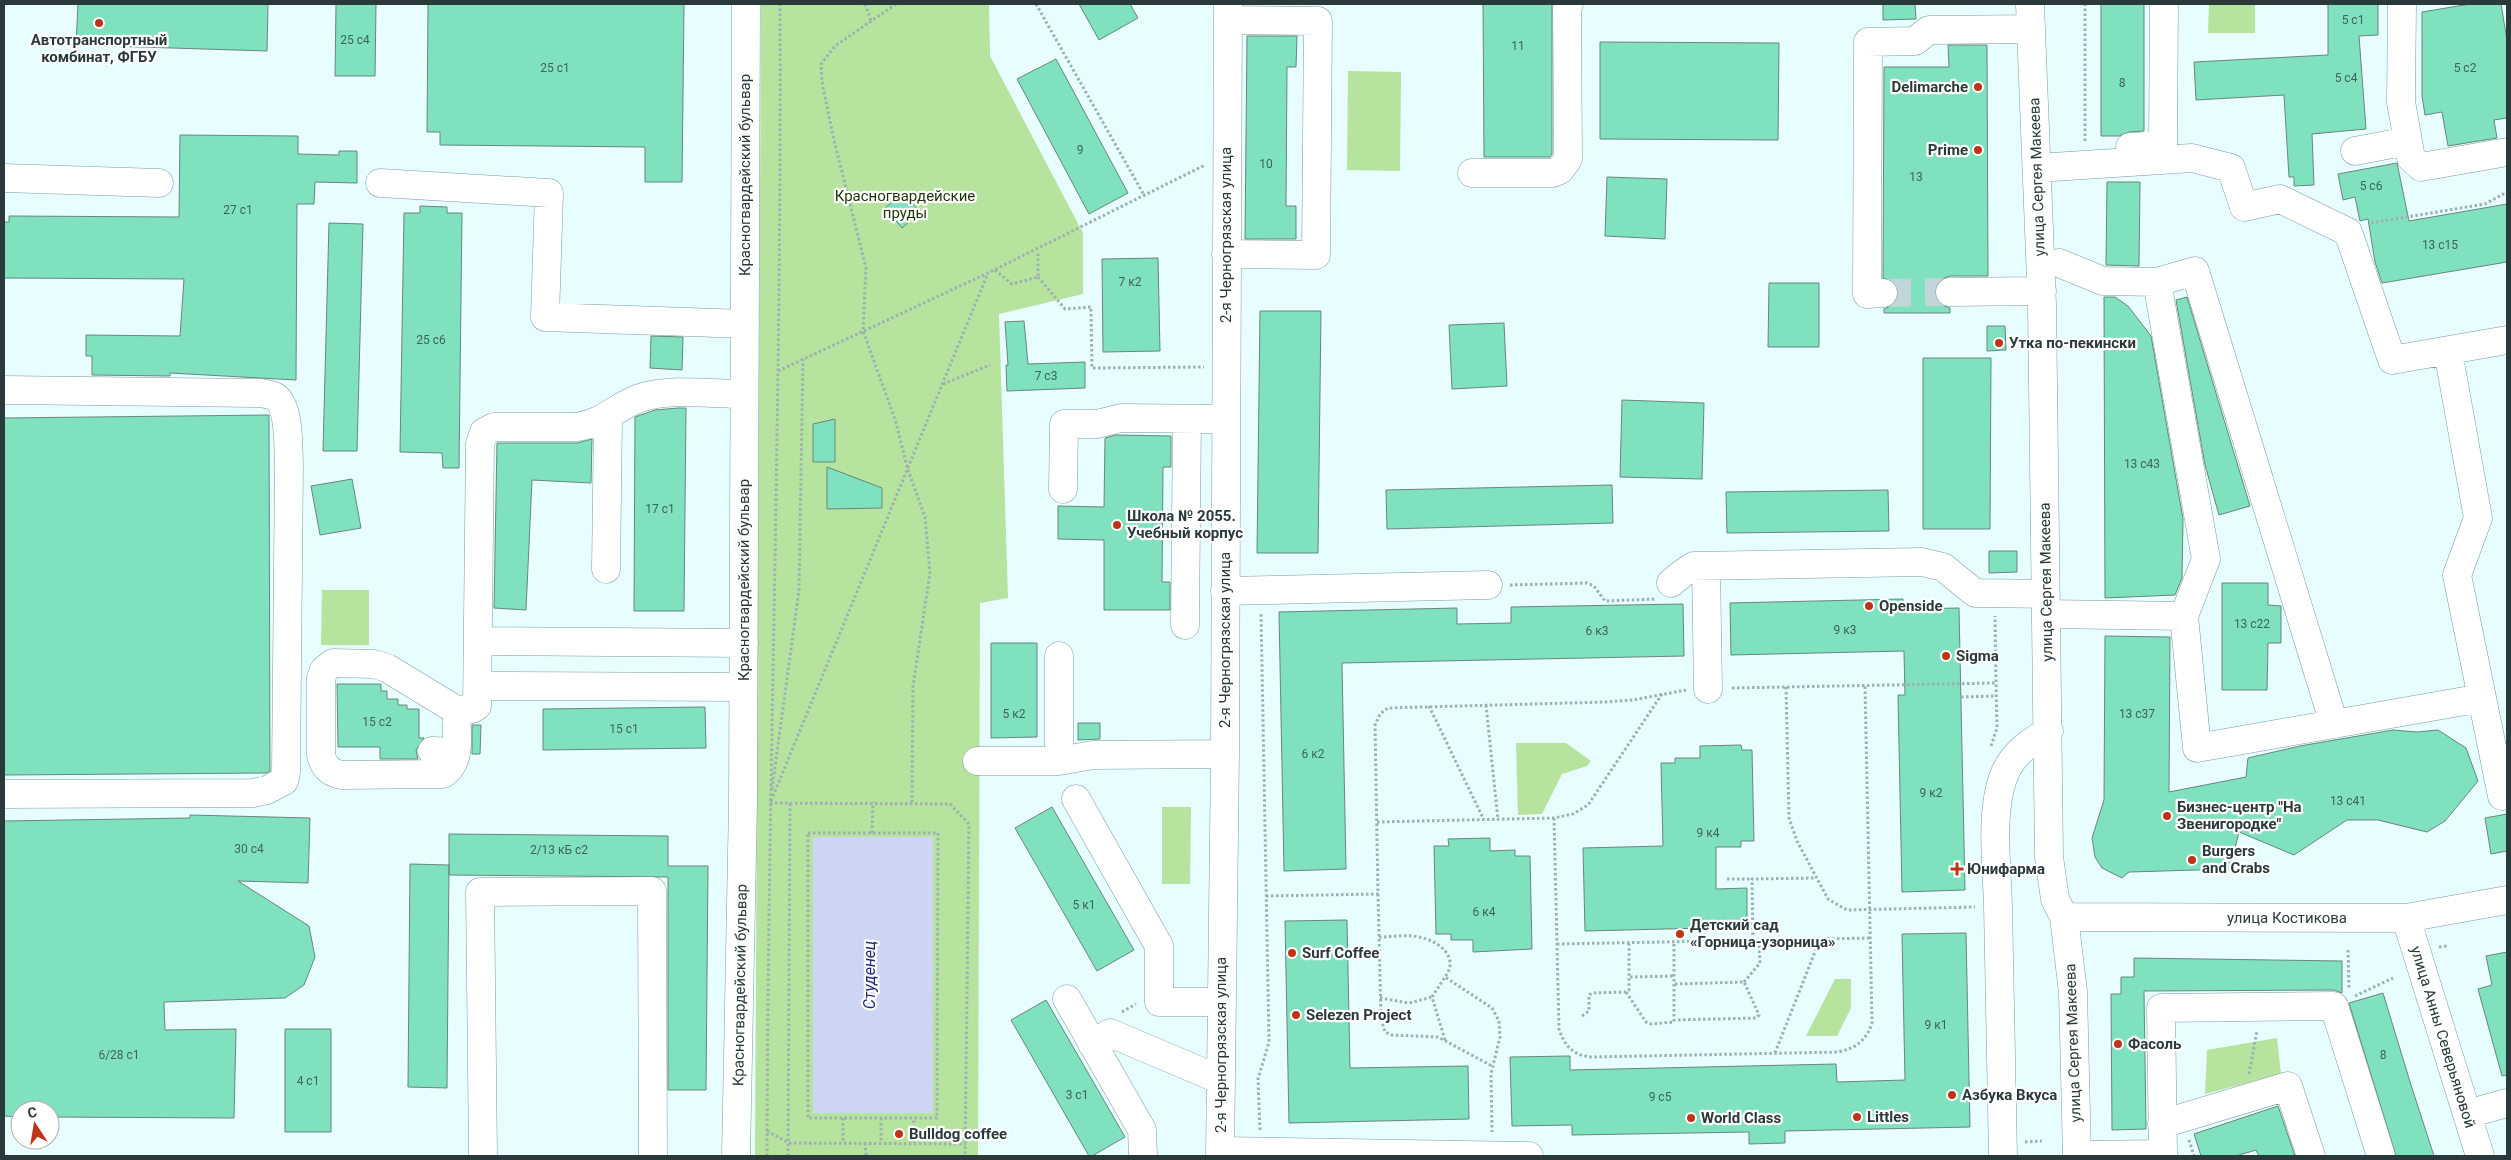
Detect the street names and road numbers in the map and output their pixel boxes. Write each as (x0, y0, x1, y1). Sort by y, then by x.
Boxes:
street label: Красногвардейский бульвар (736, 74, 754, 276)
street label: улица Сергея Макеева (2025, 97, 2049, 257)
street label: 2-я Черногрязская улица (1217, 147, 1235, 323)
street label: Красногвардейский бульвар (735, 479, 753, 681)
street label: улица Сергея Макеева (2036, 502, 2056, 662)
street label: 2-я Черногрязская улица (1216, 552, 1234, 728)
street label: Красногвардейский бульвар (729, 884, 751, 1086)
street label: улица Костикова (2227, 909, 2347, 927)
street label: улица Анны Северьяновой (2407, 944, 2479, 1130)
street label: 2-я Черногрязская улица (1212, 957, 1230, 1133)
street label: улица Сергея Макеева (2061, 963, 2085, 1123)

